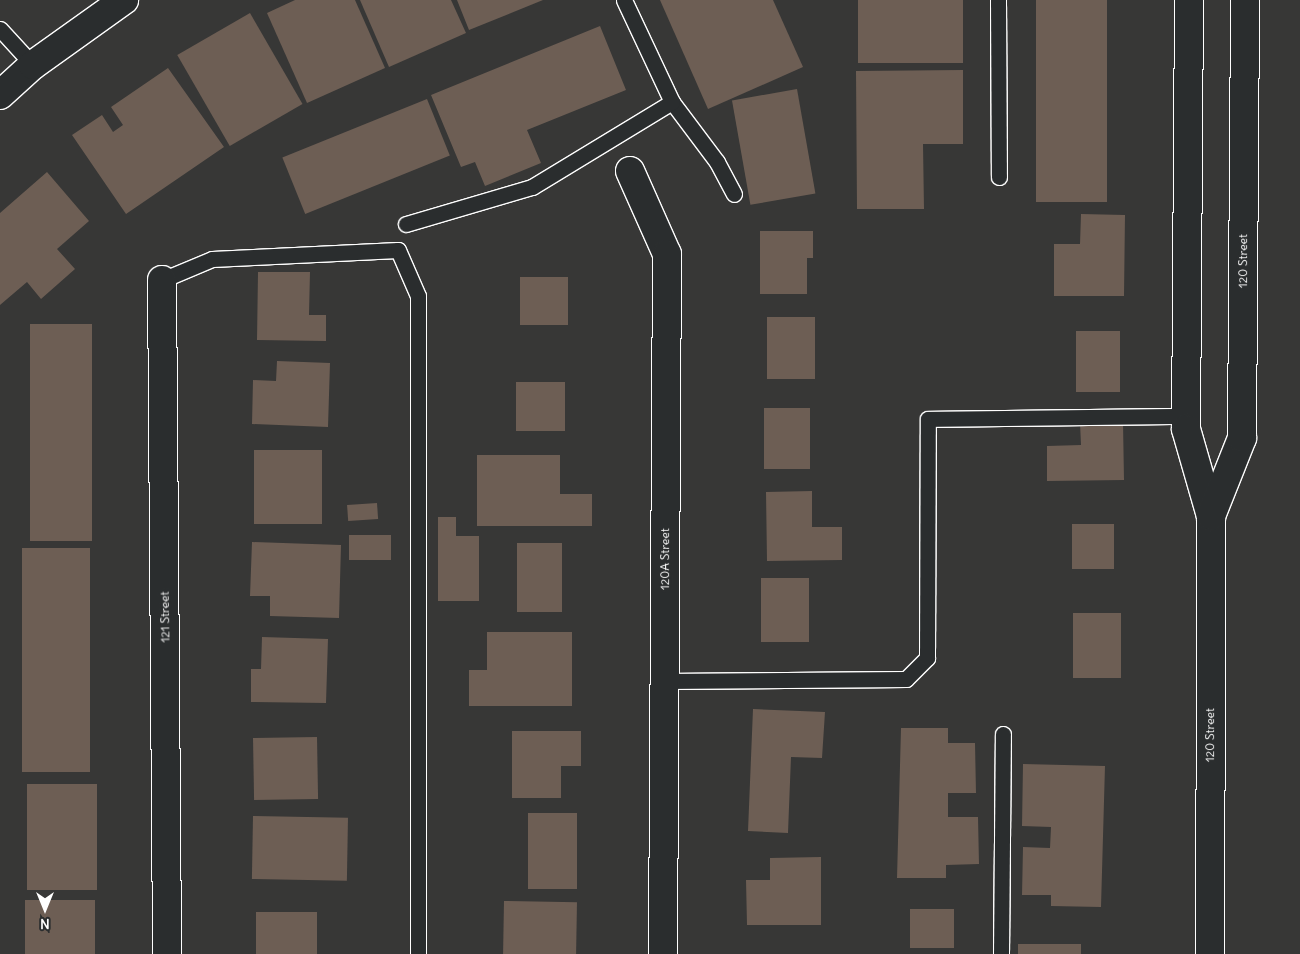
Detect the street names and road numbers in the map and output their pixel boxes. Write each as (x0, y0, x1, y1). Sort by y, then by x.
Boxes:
street label: 120 Street (1236, 234, 1250, 288)
street label: 120A Street (658, 528, 672, 590)
street label: 121 Street (157, 591, 173, 643)
street label: 120 Street (1203, 708, 1217, 762)

